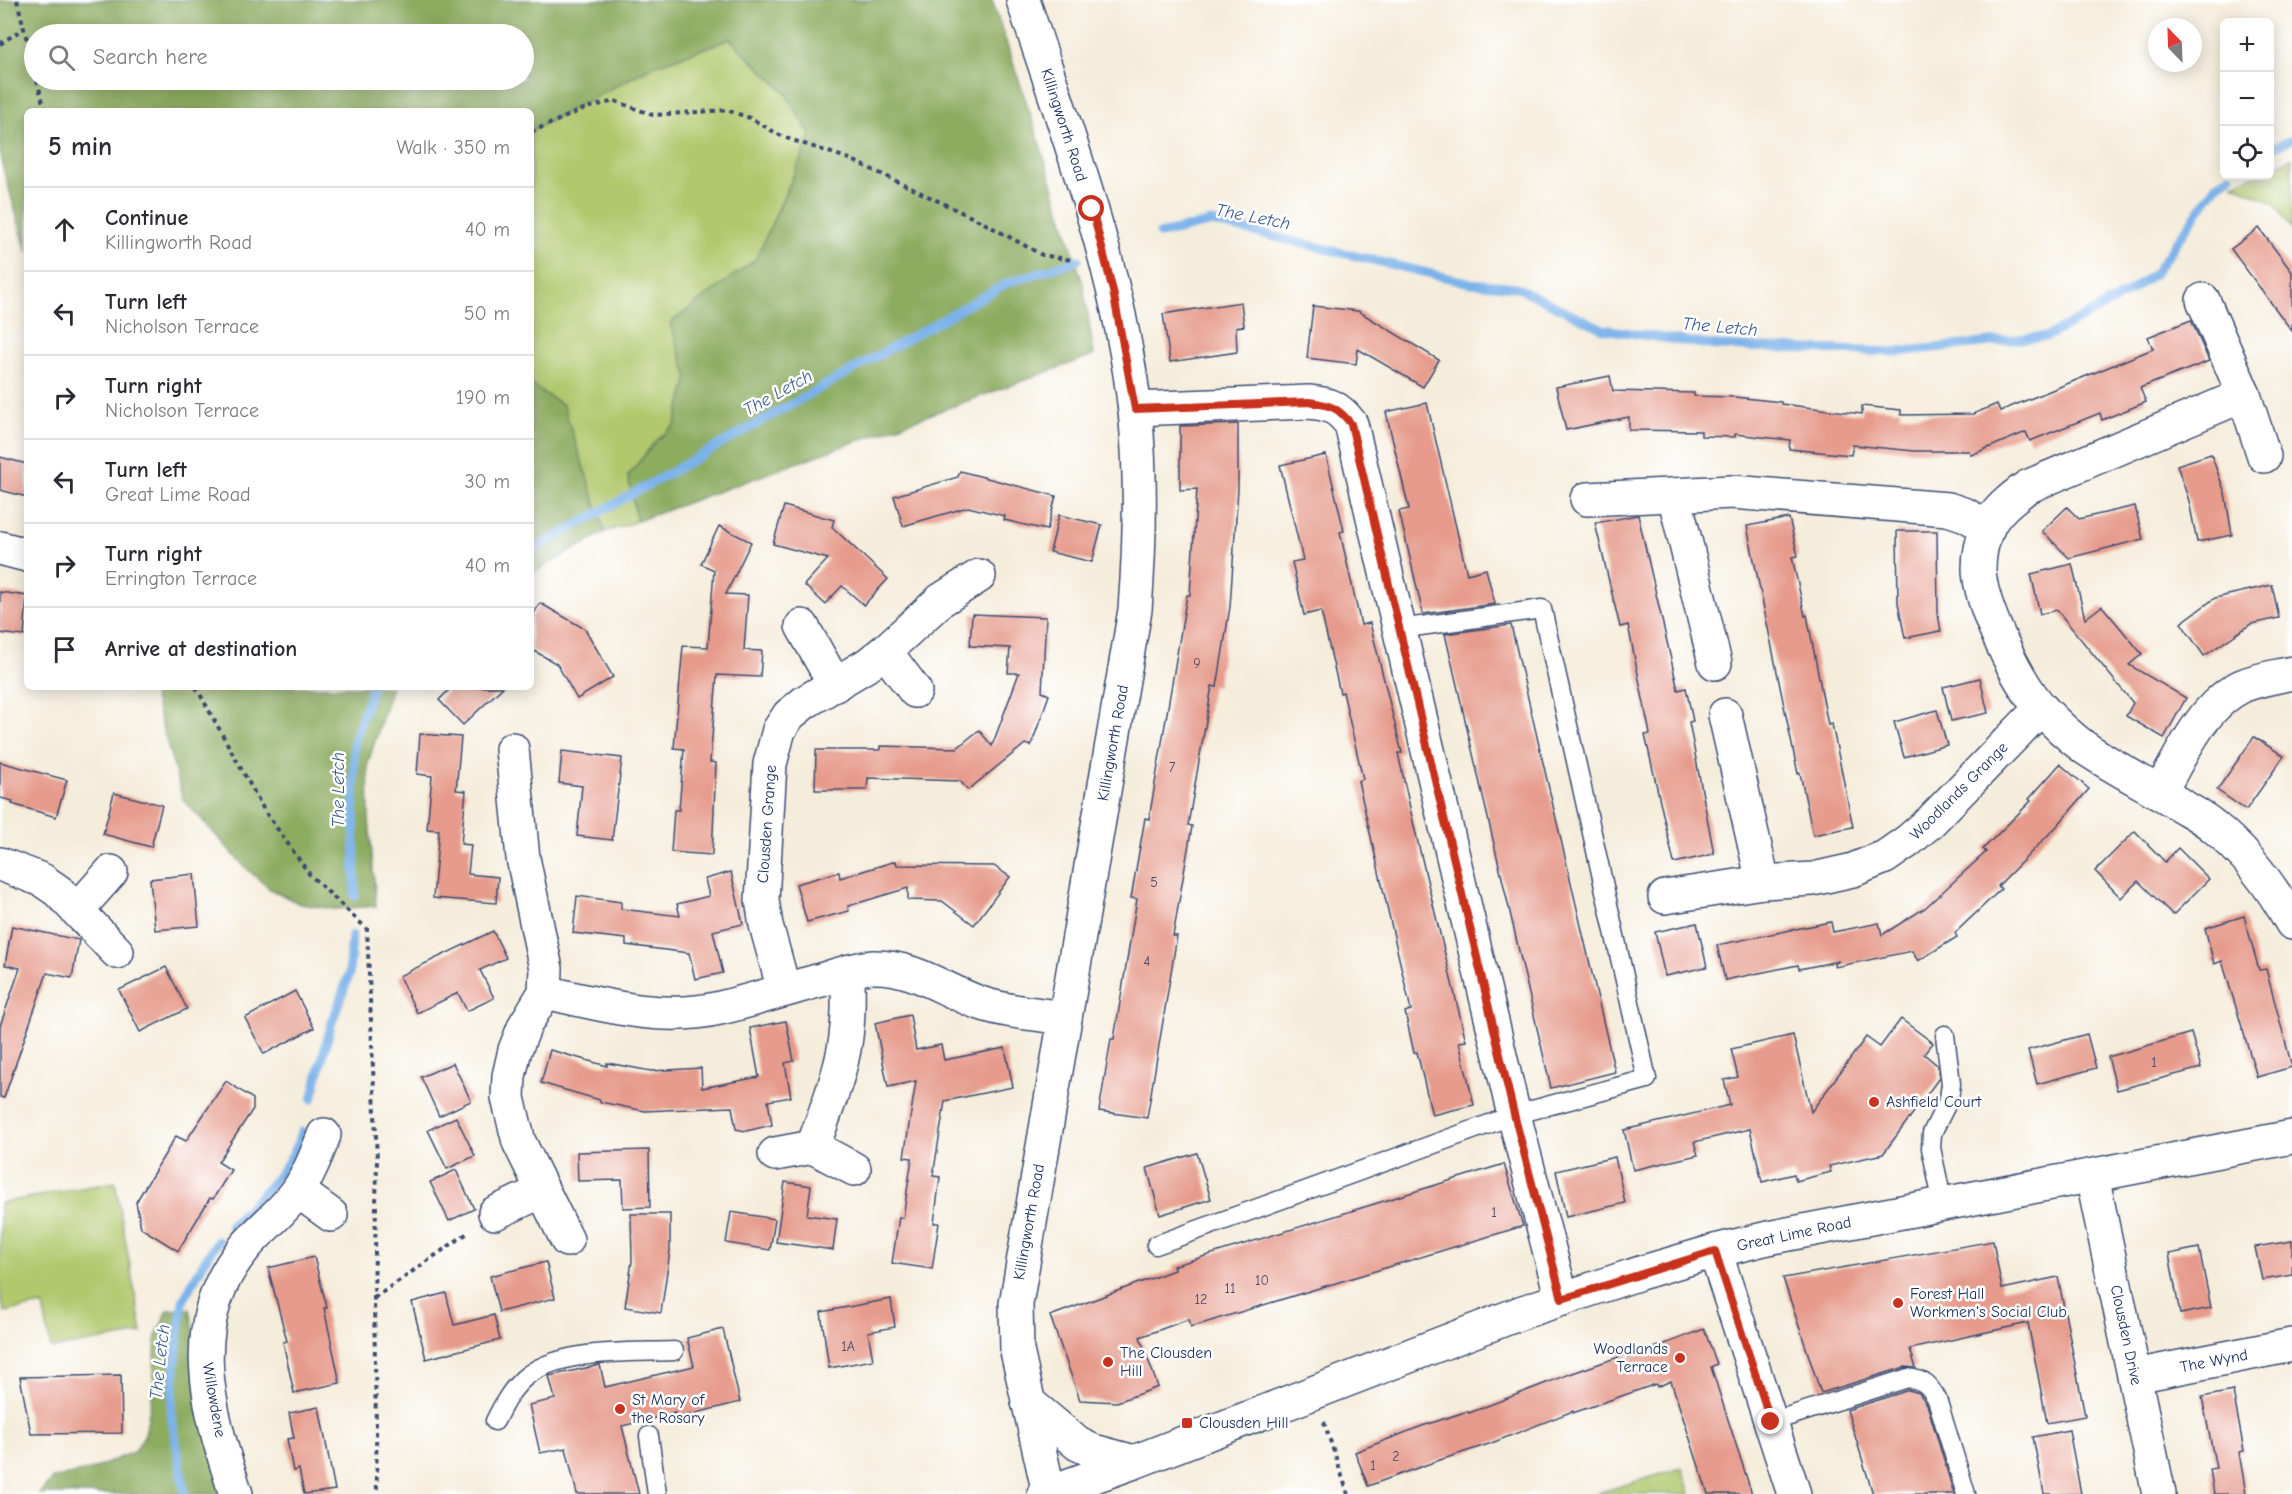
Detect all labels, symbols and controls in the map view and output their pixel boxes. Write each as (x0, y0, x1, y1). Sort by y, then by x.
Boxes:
north arrow (2148, 18, 2202, 72)
map controls (2220, 18, 2274, 180)
button: + (2220, 18, 2274, 72)
search box (24, 24, 534, 90)
icon: search (45, 41, 78, 74)
text: Search here (93, 44, 208, 70)
street label: Killingworth Road (1037, 66, 1091, 184)
button: − (2220, 72, 2274, 126)
button: locate (2220, 126, 2274, 180)
text: 5 min (48, 132, 112, 162)
text: Walk · 350 m (396, 136, 510, 159)
route start (1078, 195, 1104, 221)
water label: The Letch (1214, 199, 1292, 235)
text: Continue (105, 205, 188, 231)
icon: ahead (48, 213, 81, 246)
text: 40 m (465, 218, 510, 241)
text: Killingworth Road (105, 231, 252, 254)
text: Turn left (105, 289, 187, 315)
icon: left (48, 297, 81, 330)
text: 50 m (464, 302, 510, 325)
water label: The Letch (1681, 313, 1759, 341)
text: Nicholson Terrace (105, 315, 259, 338)
water label: The Letch (740, 365, 816, 421)
text: Turn right (105, 373, 202, 399)
icon: right (48, 381, 81, 414)
text: 190 m (456, 386, 510, 409)
text: Nicholson Terrace (105, 399, 259, 422)
text: Turn left (105, 457, 187, 483)
icon: left (48, 465, 81, 498)
text: 30 m (464, 470, 510, 493)
text: Great Lime Road (105, 483, 251, 506)
text: Turn right (105, 541, 202, 567)
icon: right (48, 549, 81, 582)
text: 40 m (465, 554, 510, 577)
text: Errington Terrace (105, 567, 257, 590)
icon: arrive (48, 633, 81, 666)
text: Arrive at destination (105, 636, 297, 662)
house number: 9 (1193, 655, 1201, 672)
street label: Killingworth Road (1094, 683, 1132, 803)
street label: Woodlands Grange (1906, 738, 2012, 844)
water label: The Letch (328, 752, 349, 828)
house number: 7 (1169, 759, 1176, 776)
street label: Clousden Grange (754, 764, 780, 884)
house number: 5 (1150, 874, 1158, 891)
house number: 4 (1144, 953, 1151, 970)
house number: 1 (2151, 1054, 2157, 1071)
place label: Ashfield Court (1886, 1093, 1982, 1111)
marker: Ashfield Court (1867, 1095, 1881, 1109)
street label: Killingworth Road (1010, 1162, 1048, 1282)
house number: 1 (1491, 1204, 1497, 1221)
street label: Great Lime Road (1735, 1213, 1853, 1255)
house number: 10 (1255, 1272, 1269, 1289)
house number: 11 (1224, 1280, 1236, 1297)
street label: Clousden Drive (2107, 1283, 2145, 1387)
place label: Forest Hall Workmen's Social Club (1910, 1285, 2067, 1321)
house number: 12 (1195, 1291, 1207, 1308)
marker: Forest Hall Workmen's Social Club (1891, 1296, 1905, 1310)
water label: The Letch (146, 1323, 174, 1401)
house number: 1A (841, 1338, 855, 1355)
place label: Woodlands Terrace (1594, 1340, 1668, 1376)
place label: The Clousden Hill (1120, 1344, 1212, 1380)
street label: The Wynd (2179, 1346, 2249, 1376)
marker: Woodlands Terrace (1673, 1351, 1687, 1365)
marker: The Clousden Hill (1101, 1355, 1115, 1369)
street label: Willowdene (199, 1361, 229, 1439)
place label: St Mary of the Rosary (631, 1391, 706, 1427)
marker: St Mary of the Rosary (613, 1402, 627, 1416)
route end (1757, 1408, 1783, 1434)
place label: Clousden Hill (1199, 1414, 1288, 1432)
marker: Clousden Hill (1180, 1416, 1194, 1430)
house number: 2 (1392, 1448, 1400, 1465)
house number: 1 (1370, 1457, 1376, 1474)

